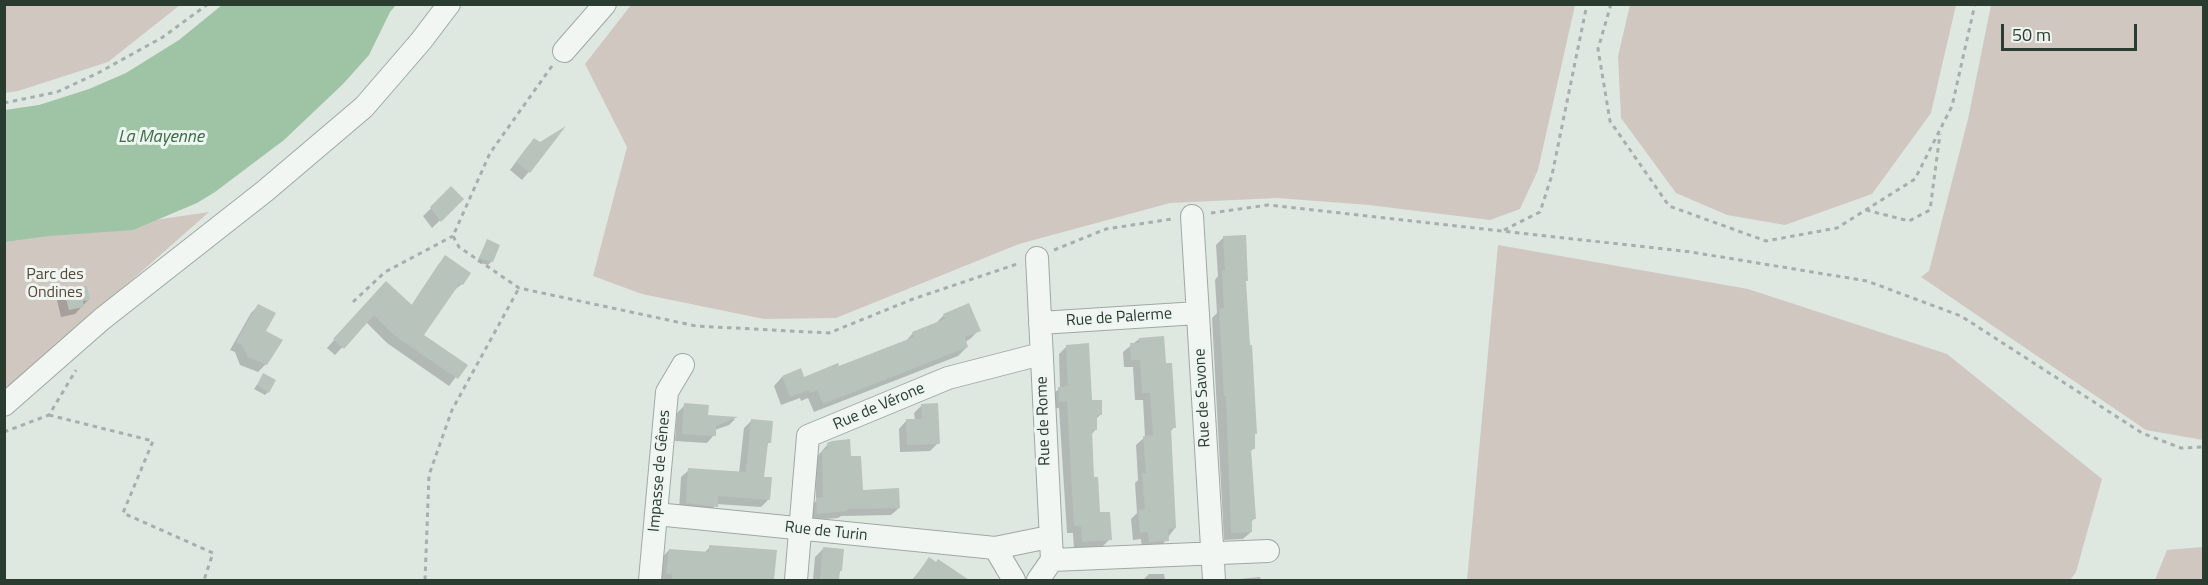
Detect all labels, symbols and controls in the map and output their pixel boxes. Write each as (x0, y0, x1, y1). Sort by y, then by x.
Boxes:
scale bar (2004, 12, 2140, 50)
text: 50 m (2012, 21, 2051, 48)
water label: La Mayenne (118, 127, 204, 149)
park label: Parc des Ondines (26, 265, 84, 303)
street label: Rue de Palerme (1065, 305, 1173, 331)
street label: Rue de Savone (1191, 348, 1215, 448)
street label: Rue de Rome (1033, 376, 1055, 466)
street label: Rue de Vérone (830, 379, 928, 435)
street label: Impasse de Gênes (645, 409, 675, 533)
street label: Rue de Turin (784, 518, 868, 546)

